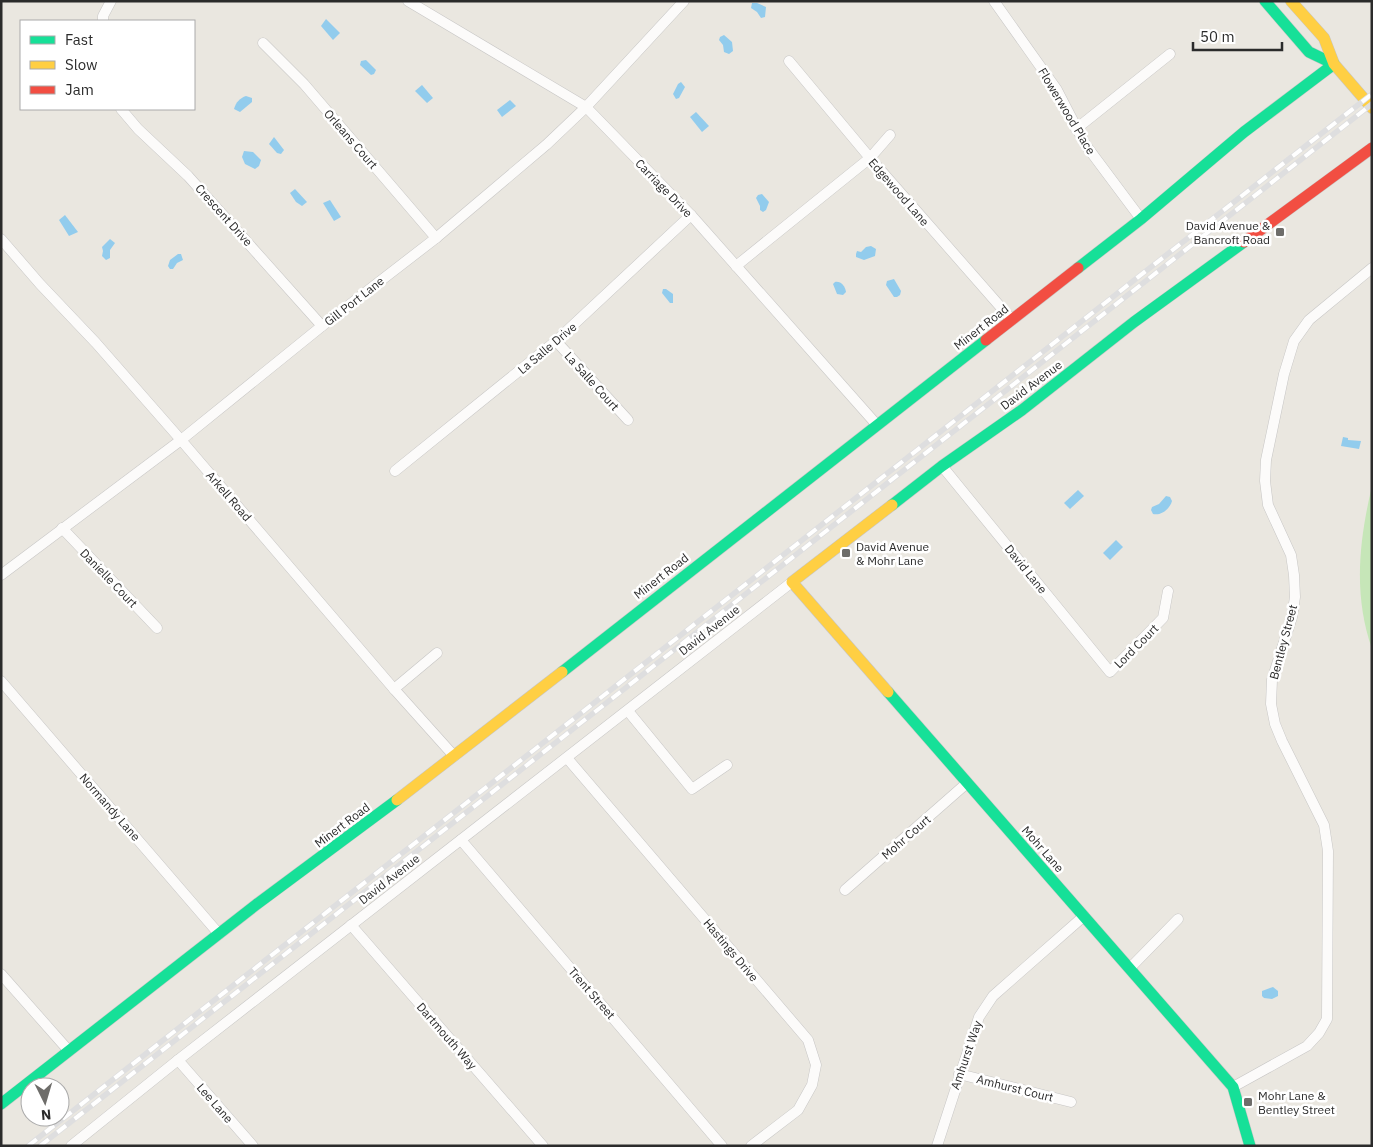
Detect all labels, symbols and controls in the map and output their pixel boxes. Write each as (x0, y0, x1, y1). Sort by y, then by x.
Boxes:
legend (20, 20, 195, 110)
scale bar (1193, 20, 1282, 52)
text: 50 m (1200, 27, 1235, 46)
text: Fast (65, 30, 93, 49)
text: Slow (65, 55, 98, 74)
street label: Flowerwood Place (1035, 65, 1099, 158)
text: Jam (65, 80, 94, 99)
street label: Orleans Court (321, 106, 381, 172)
street label: Edgewood Lane (866, 155, 933, 229)
street label: Carriage Drive (632, 156, 696, 221)
street label: Crescent Drive (192, 181, 256, 249)
place label: David Avenue & Bancroft Road (1186, 218, 1271, 247)
marker: David Avenue & Bancroft Road (1274, 226, 1286, 238)
street label: Gill Port Lane (321, 273, 387, 329)
street label: Minert Road (951, 301, 1011, 353)
street label: La Salle Drive (514, 319, 580, 377)
street label: La Salle Court (562, 348, 622, 414)
street label: David Avenue (997, 357, 1065, 413)
street label: Arkell Road (203, 468, 255, 524)
place label: David Avenue & Mohr Lane (856, 539, 930, 568)
street label: David Lane (1002, 541, 1051, 597)
street label: Danielle Court (77, 545, 141, 611)
marker: David Avenue & Mohr Lane (840, 547, 852, 559)
street label: Minert Road (631, 550, 691, 602)
street label: David Avenue (676, 601, 743, 658)
street label: Bentley Street (1266, 603, 1300, 681)
street label: Lord Court (1111, 621, 1161, 671)
street label: Normandy Lane (76, 770, 144, 844)
street label: Minert Road (311, 799, 373, 851)
street label: Mohr Court (878, 812, 934, 862)
street label: Mohr Lane (1019, 823, 1067, 875)
street label: David Avenue (356, 850, 423, 907)
street label: Hastings Drive (700, 915, 762, 985)
street label: Trent Street (565, 964, 619, 1022)
street label: Dartmouth Way (414, 999, 480, 1073)
street label: Amhurst Way (947, 1019, 985, 1091)
street label: Amhurst Court (975, 1071, 1055, 1105)
north arrow (20, 1077, 70, 1127)
street label: Lee Lane (194, 1080, 237, 1126)
place label: Mohr Lane & Bentley Street (1258, 1088, 1335, 1117)
marker: Mohr Lane & Bentley Street (1242, 1096, 1254, 1108)
text: N (40, 1106, 52, 1124)

